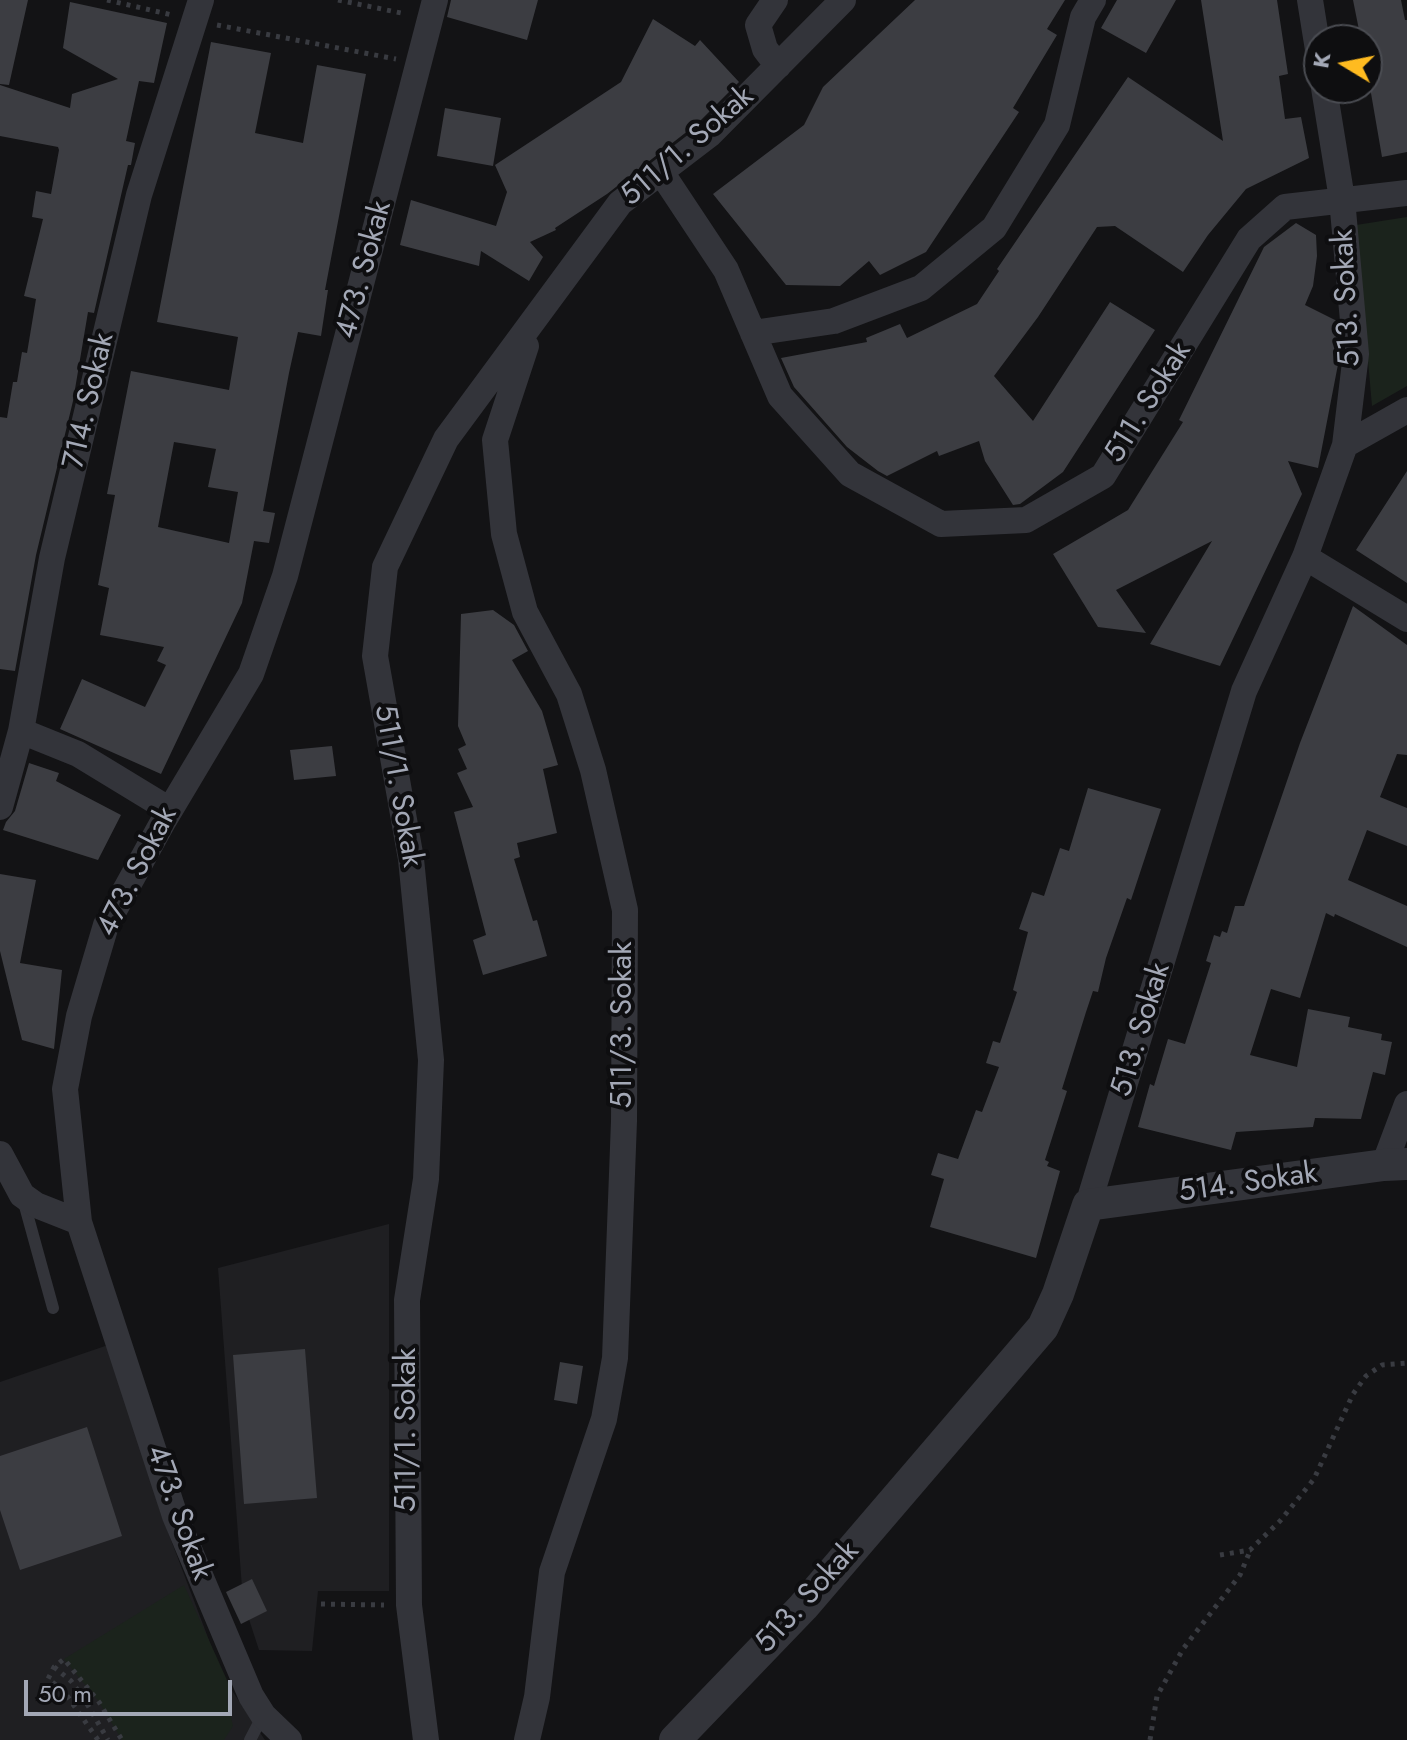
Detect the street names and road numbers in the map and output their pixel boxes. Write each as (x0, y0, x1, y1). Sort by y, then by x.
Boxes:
street label: 511/1. Sokak (614, 79, 762, 215)
street label: 473. Sokak (329, 197, 401, 343)
street label: 513. Sokak (1326, 228, 1370, 368)
street label: 714. Sokak (57, 330, 123, 472)
street label: 511. Sokak (1098, 336, 1200, 470)
street label: 511/1. Sokak (365, 702, 429, 870)
street label: 473. Sokak (90, 801, 186, 943)
street label: 511/3. Sokak (606, 942, 642, 1108)
street label: 513. Sokak (1105, 959, 1179, 1101)
street label: 514. Sokak (1176, 1156, 1320, 1212)
street label: 511/1. Sokak (390, 1348, 426, 1512)
street label: 473. Sokak (137, 1441, 219, 1585)
street label: 513. Sokak (748, 1535, 868, 1661)

